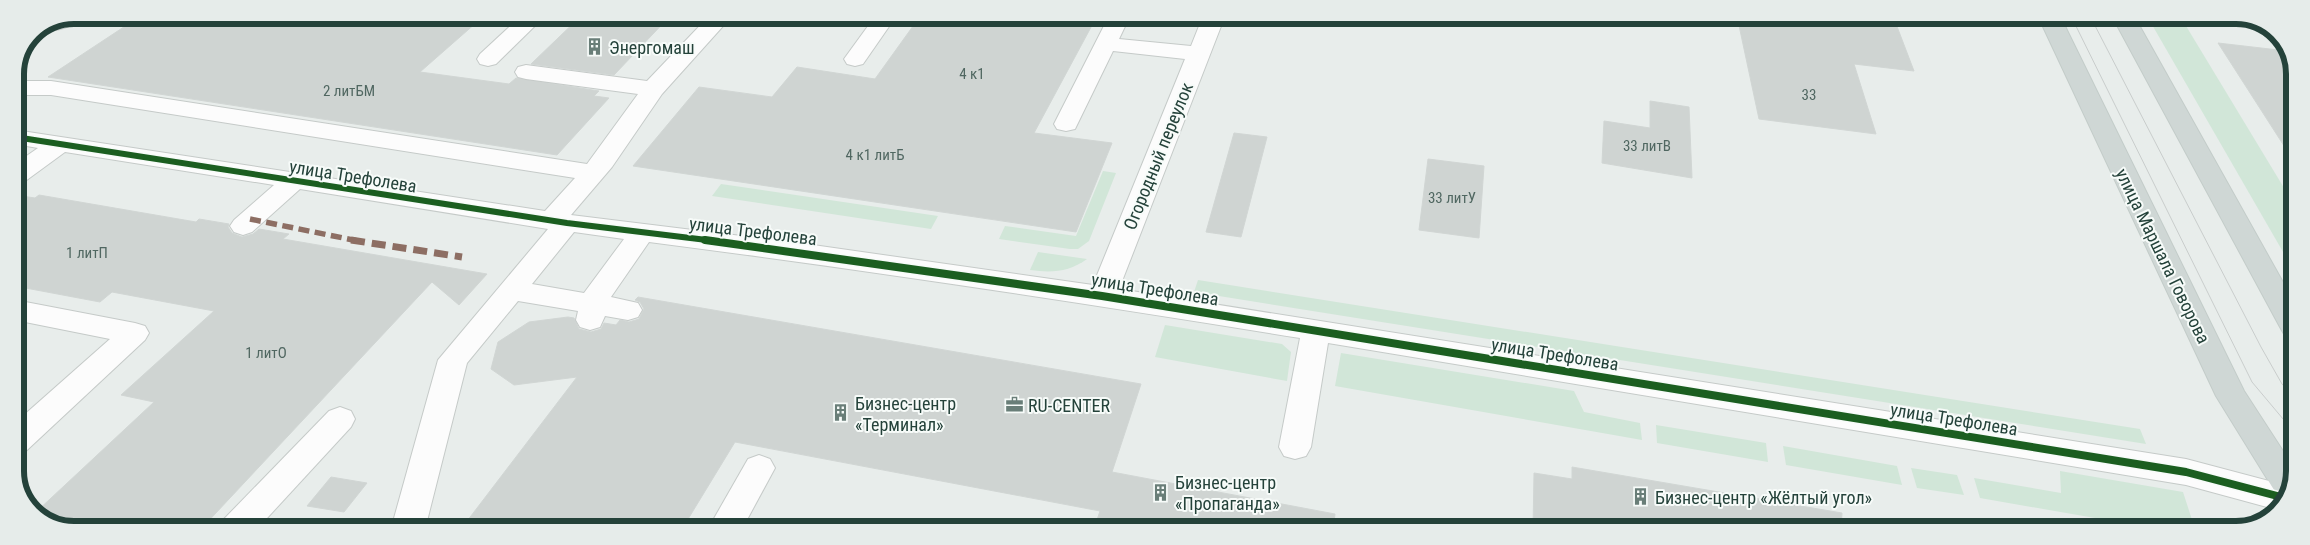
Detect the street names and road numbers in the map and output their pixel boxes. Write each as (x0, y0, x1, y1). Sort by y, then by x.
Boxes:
street label: Огородный переулок (1119, 79, 1197, 233)
street label: улица Трефолева (288, 156, 418, 196)
street label: улица Маршала Говорова (2112, 165, 2214, 347)
street label: улица Трефолева (688, 213, 818, 249)
street label: улица Трефолева (1090, 269, 1220, 309)
street label: улица Трефолева (1490, 334, 1620, 374)
street label: улица Трефолева (1889, 399, 2019, 439)

